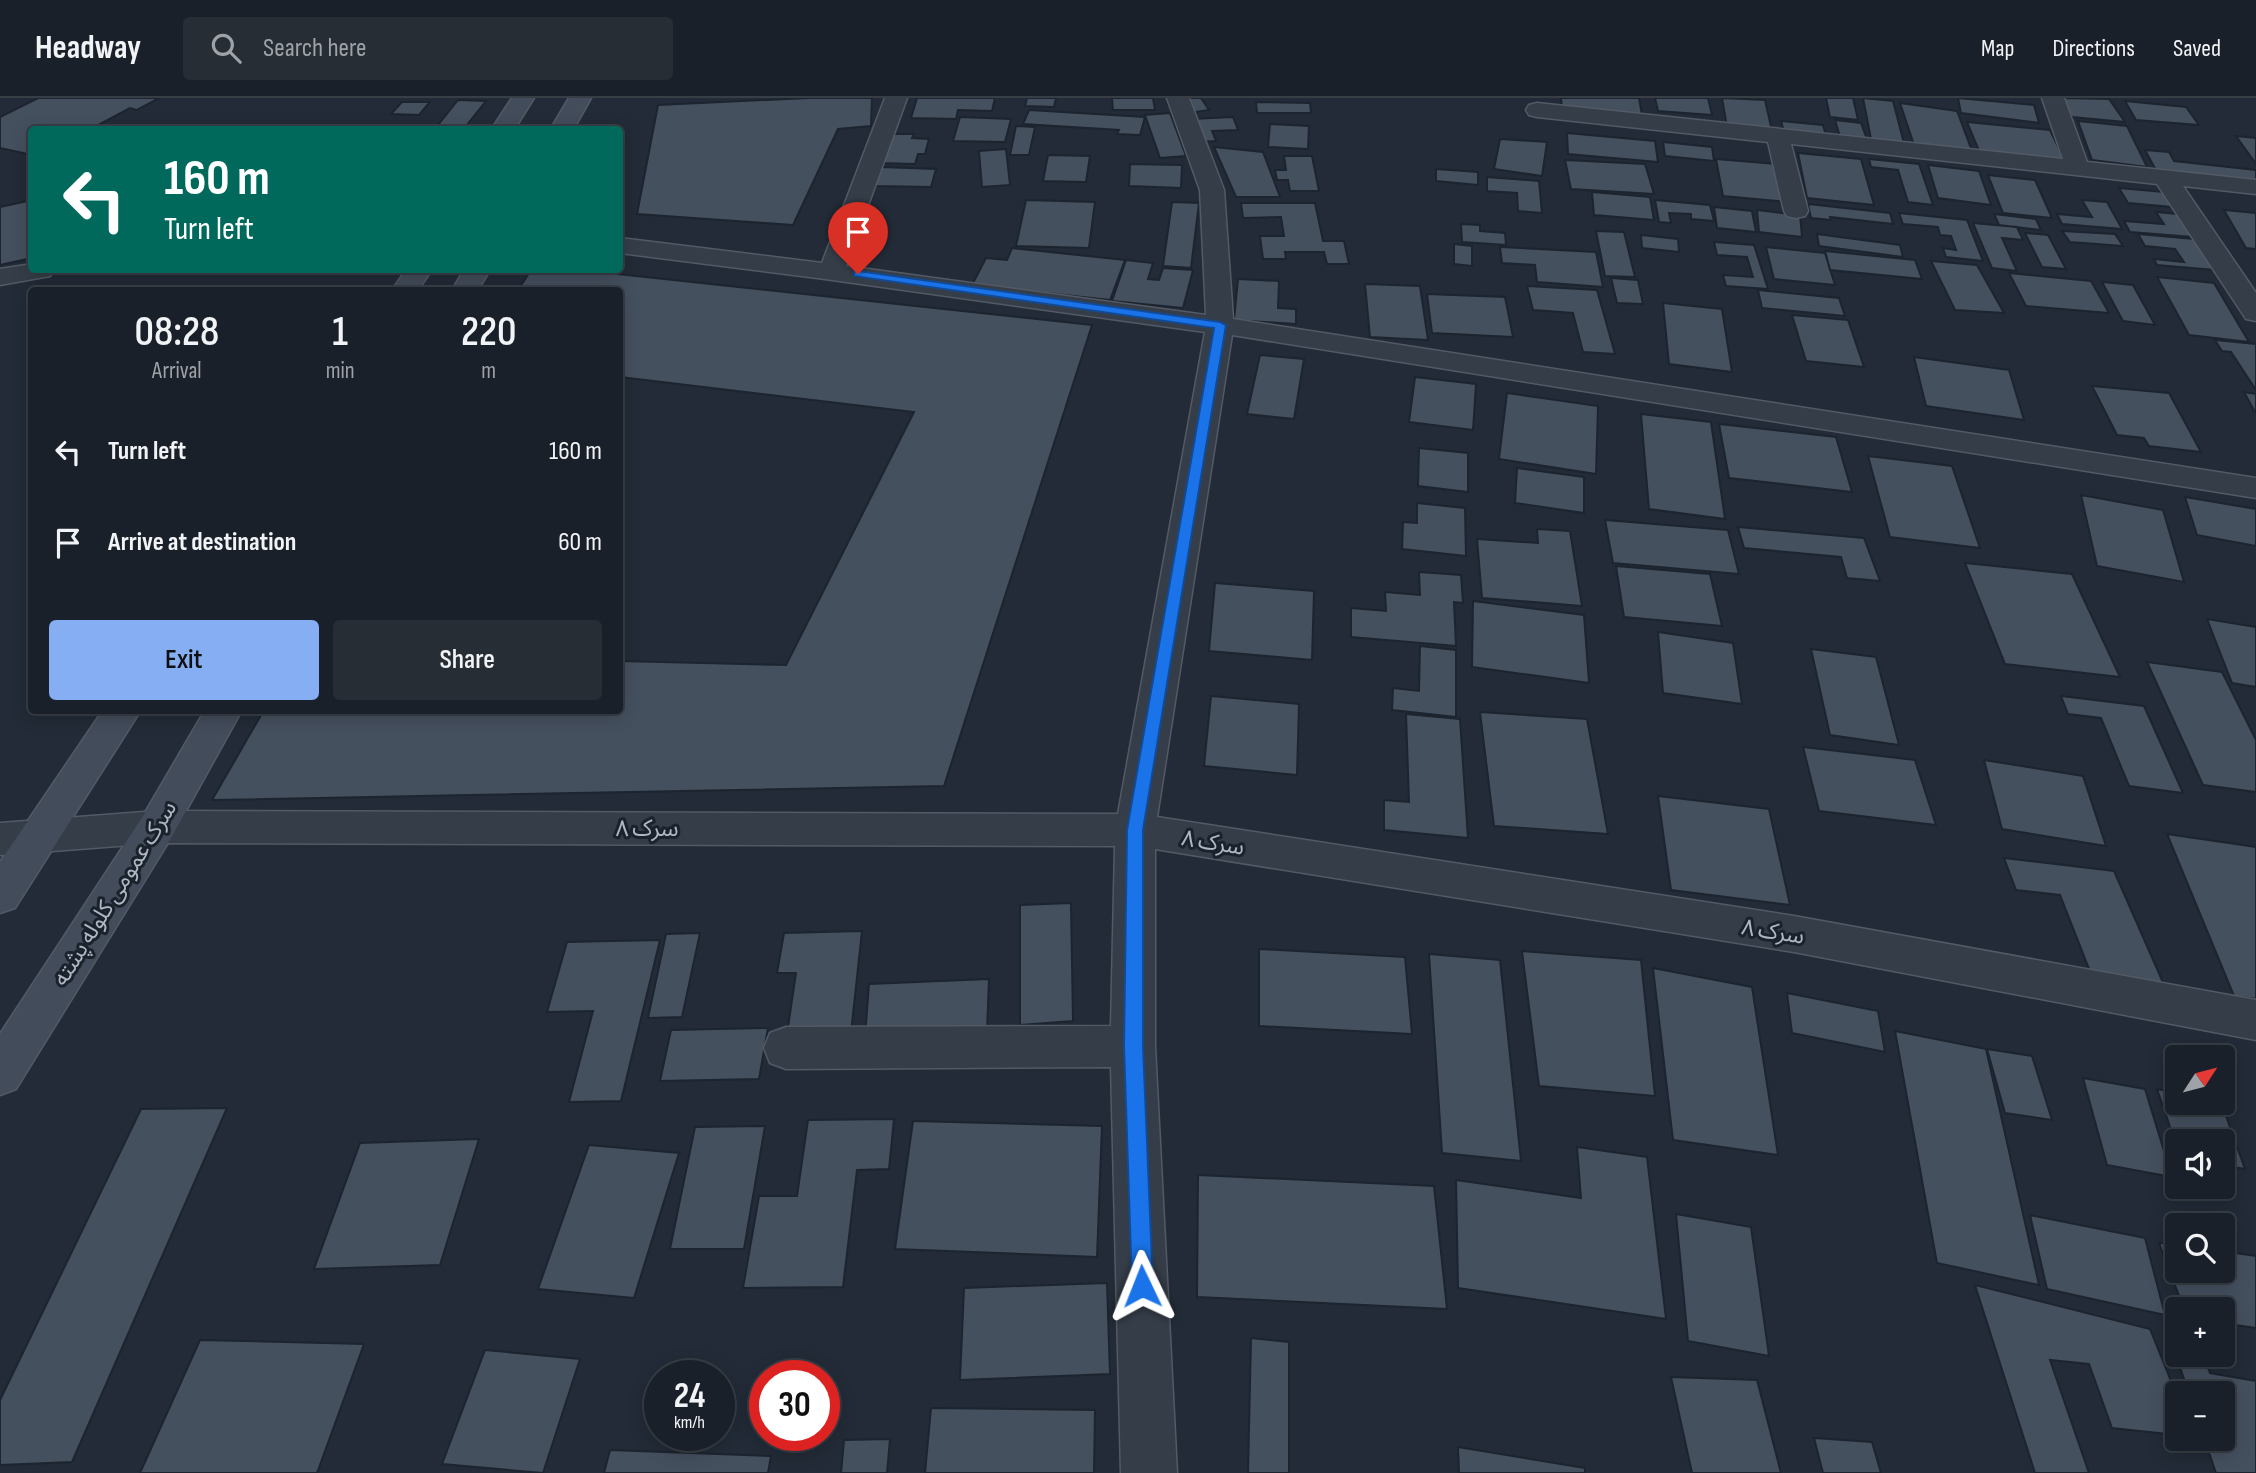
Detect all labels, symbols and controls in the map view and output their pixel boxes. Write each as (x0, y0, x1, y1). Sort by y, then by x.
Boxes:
search box (183, 17, 673, 80)
text: Headway (35, 28, 141, 68)
icon: search (207, 29, 245, 67)
text: Search here (263, 33, 366, 64)
text: Map (1981, 34, 2014, 63)
text: Directions (2052, 34, 2135, 63)
text: Saved (2173, 34, 2221, 63)
text: 160 m (164, 150, 270, 209)
icon: left (49, 154, 140, 245)
pin (828, 202, 888, 274)
text: Turn left (164, 210, 254, 249)
icon: arrive (839, 213, 877, 251)
text: 08:28 (135, 307, 219, 358)
text: 1 (332, 307, 348, 358)
text: 220 (461, 307, 516, 358)
text: Arrival (152, 357, 202, 385)
text: min (326, 357, 355, 385)
text: m (481, 357, 496, 385)
icon: left (49, 433, 87, 471)
text: Turn left (108, 436, 186, 467)
text: 160 m (549, 436, 602, 467)
icon: arrive (49, 524, 87, 562)
text: Arrive at destination (108, 527, 296, 558)
text: 60 m (558, 527, 602, 558)
button: Exit (49, 620, 319, 700)
button: Share (333, 620, 602, 700)
street label: سرک عمومی کلوله پشته (47, 796, 183, 991)
street label: سرک ۸ (615, 815, 679, 843)
street label: سرک ۸ (1179, 824, 1246, 862)
street label: سرک ۸ (1739, 913, 1806, 951)
north arrow (2165, 1045, 2235, 1115)
map controls (2165, 1045, 2235, 1451)
button: sound (2165, 1129, 2235, 1199)
button: search (2165, 1213, 2235, 1283)
position arrow (1105, 1249, 1179, 1323)
button: + (2165, 1297, 2235, 1367)
speed limit sign: 30 (749, 1360, 840, 1451)
text: 24 (674, 1375, 705, 1418)
button: − (2165, 1381, 2235, 1451)
text: km/h (674, 1412, 705, 1433)

